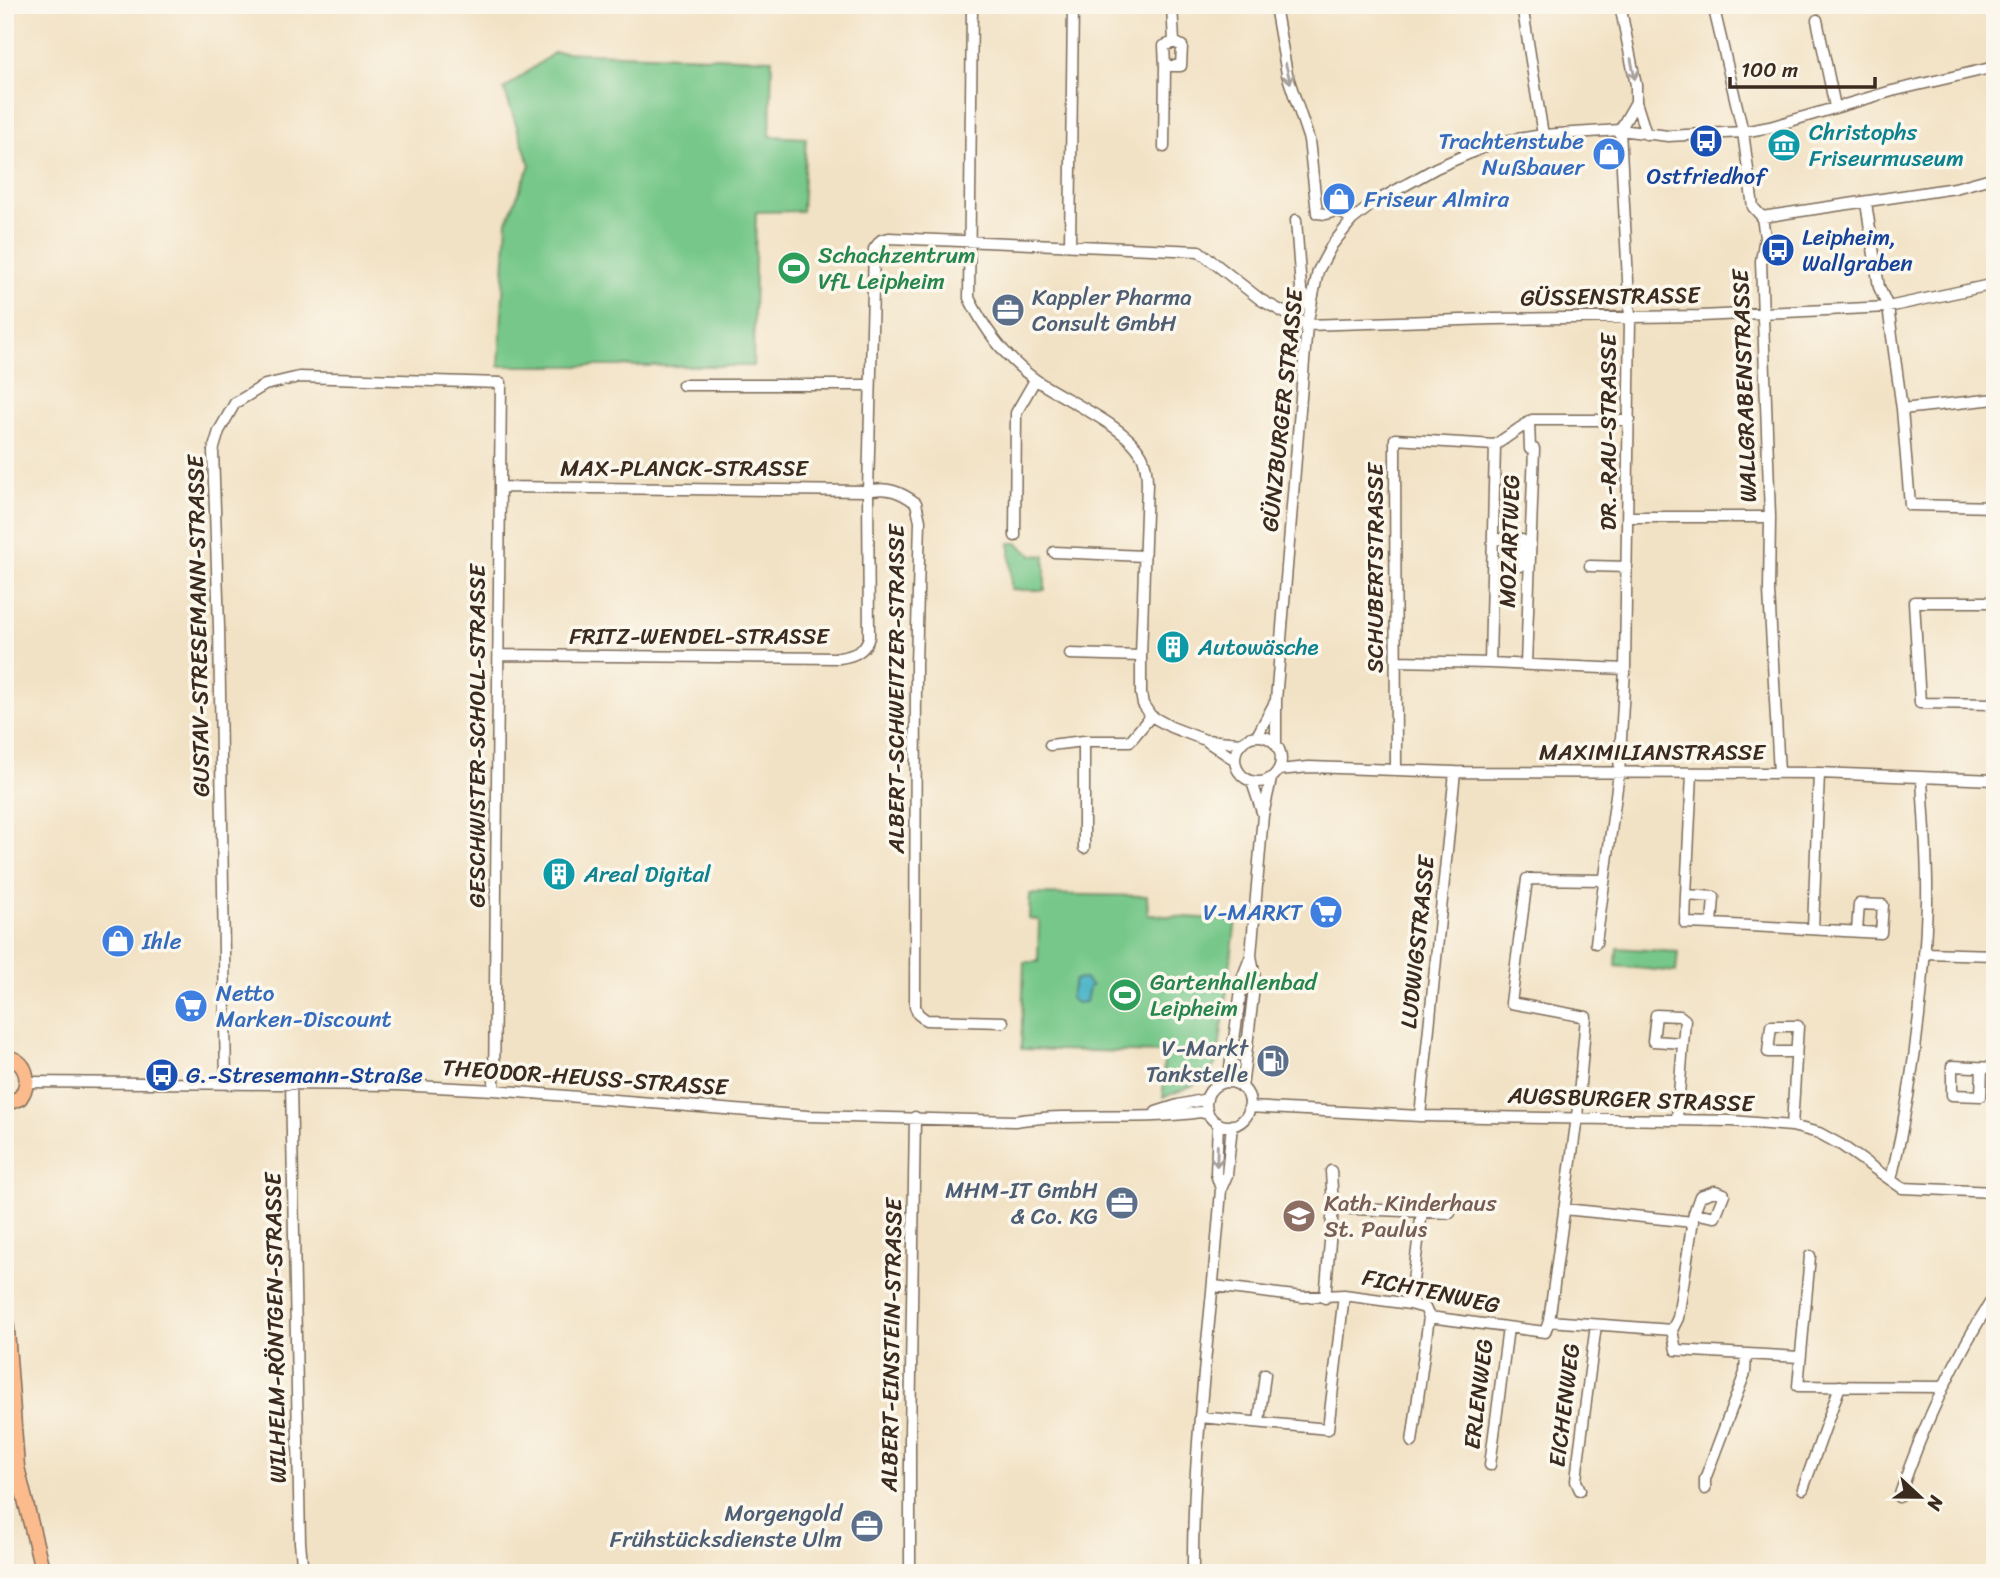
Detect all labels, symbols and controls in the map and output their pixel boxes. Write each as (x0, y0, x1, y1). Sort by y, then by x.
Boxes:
scale bar (1730, 46, 1876, 90)
text: 100 m (1741, 51, 1798, 89)
one-way arrow (1626, 57, 1640, 80)
one-way arrow (1282, 61, 1295, 84)
place label: Christophs Friseurmuseum (1809, 112, 1964, 179)
place label: Trachtenstube Nußbauer (1439, 121, 1586, 188)
bus stop icon: Ostfriedhof (1687, 122, 1725, 160)
museum icon: Christophs Friseurmuseum (1765, 126, 1803, 164)
shop icon: Trachtenstube Nußbauer (1590, 135, 1628, 173)
place label: Ostfriedhof (1647, 156, 1768, 197)
place label: Friseur Almira (1364, 179, 1510, 220)
shop icon: Friseur Almira (1320, 180, 1358, 218)
place label: Leipheim, Wallgraben (1802, 217, 1913, 284)
bus stop icon: Leipheim, Wallgraben (1759, 231, 1797, 269)
place label: Schachzentrum VfL Leipheim (818, 235, 976, 302)
sports icon: Schachzentrum VfL Leipheim (775, 249, 813, 287)
street label: WALLGRABENSTRASSE (1720, 267, 1769, 503)
street label: GÜSSENSTRASSE (1520, 274, 1701, 319)
place label: Kappler Pharma Consult GmbH (1032, 277, 1192, 344)
street label: GÜNZBURGER STRASSE (1249, 285, 1316, 534)
office icon: Kappler Pharma Consult GmbH (989, 291, 1027, 329)
street label: DR.-RAU-STRASSE (1588, 332, 1629, 530)
street label: MAX-PLANCK-STRASSE (560, 448, 809, 489)
street label: GUSTAV-STRESEMANN-STRASSE (175, 454, 222, 797)
street label: SCHUBERTSTRASSE (1355, 462, 1396, 673)
street label: MOZARTWEG (1487, 474, 1532, 608)
street label: ALBERT-SCHWEITZER-STRASSE (876, 523, 917, 854)
street label: GESCHWISTER-SCHOLL-STRASSE (457, 563, 498, 908)
street label: FRITZ-WENDEL-STRASSE (569, 616, 830, 657)
place label: Autowäsche (1197, 627, 1319, 668)
building icon: Autowäsche (1154, 628, 1192, 666)
street label: MAXIMILIANSTRASSE (1539, 732, 1766, 773)
street label: LUDWIGSTRASSE (1388, 852, 1447, 1031)
place label: Areal Digital (583, 854, 711, 895)
building icon: Areal Digital (540, 855, 578, 893)
place label: V-MARKT (1203, 892, 1304, 933)
supermarket icon: V-MARKT (1307, 893, 1345, 931)
place label: Ihle (141, 921, 182, 962)
shop icon: Ihle (99, 922, 137, 960)
place label: Gartenhallenbad Leipheim (1150, 962, 1318, 1029)
place label: Netto Marken-Discount (216, 973, 392, 1040)
sports icon: Gartenhallenbad Leipheim (1106, 976, 1144, 1014)
supermarket icon: Netto Marken-Discount (172, 987, 210, 1025)
place label: V-Markt Tankstelle (1146, 1028, 1250, 1095)
fuel station icon: V-Markt Tankstelle (1254, 1042, 1292, 1080)
street label: THEODOR-HEUSS-STRASSE (441, 1047, 730, 1108)
place label: G.-Stresemann-Straße (186, 1055, 423, 1096)
bus stop icon: G.-Stresemann-Straße (143, 1056, 181, 1094)
street label: AUGSBURGER STRASSE (1506, 1075, 1756, 1124)
one-way arrow (1210, 1145, 1224, 1168)
place label: MHM-IT GmbH & Co. KG (945, 1170, 1098, 1237)
street label: WILHELM-RÖNTGEN-STRASSE (252, 1171, 299, 1484)
place label: Kath. Kinderhaus St. Paulus (1324, 1183, 1497, 1250)
office icon: MHM-IT GmbH & Co. KG (1103, 1184, 1141, 1222)
street label: ALBERT-EINSTEIN-STRASSE (868, 1197, 915, 1493)
school or university icon: Kath. Kinderhaus St. Paulus (1280, 1197, 1318, 1235)
street label: FICHTENWEG (1358, 1257, 1504, 1326)
street label: ERLENWEG (1451, 1336, 1506, 1452)
street label: EICHENWEG (1537, 1341, 1592, 1469)
north arrow (1884, 1462, 1954, 1532)
text: N (1917, 1490, 1953, 1516)
place label: Morgengold Frühstücksdienste Ulm (610, 1493, 844, 1560)
office icon: Morgengold Frühstücksdienste Ulm (848, 1507, 886, 1545)

